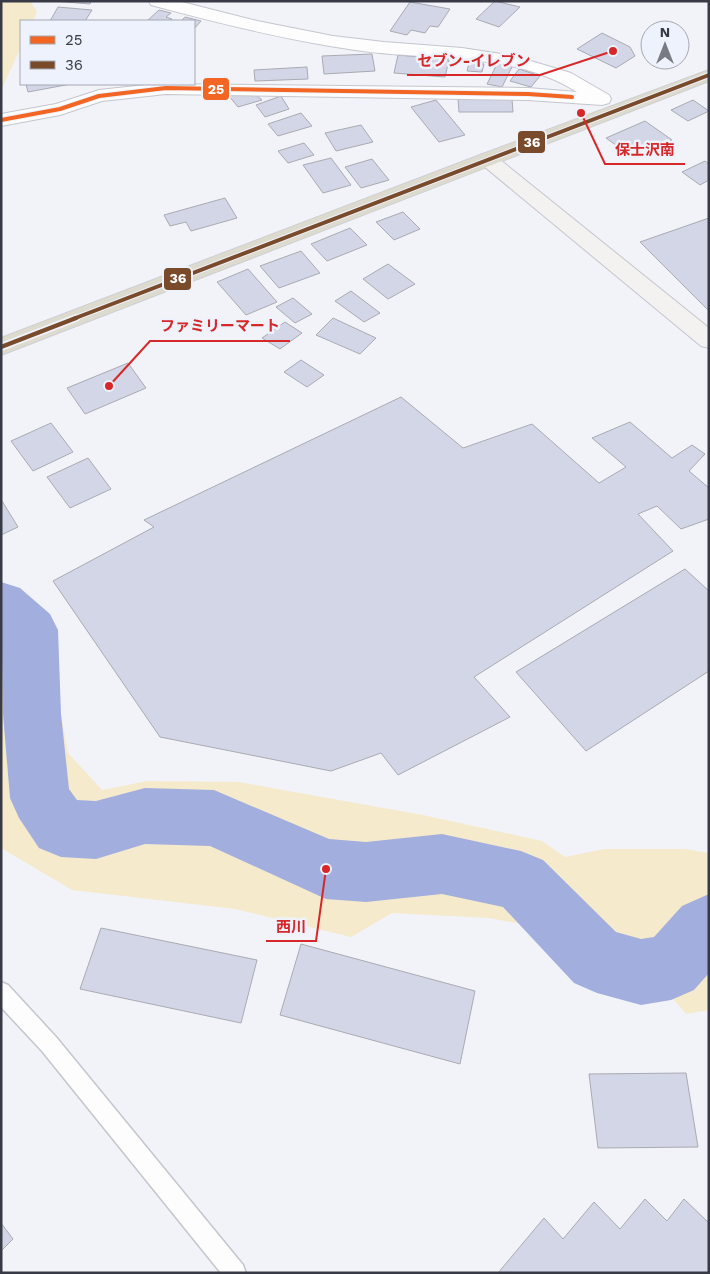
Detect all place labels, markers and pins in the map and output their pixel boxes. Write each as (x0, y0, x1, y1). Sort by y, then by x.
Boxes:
callout: セブン-イレブン (407, 45, 540, 75)
callout: 保士沢南 (605, 134, 685, 164)
callout: ファミリーマート (150, 311, 290, 341)
callout: 西川 (266, 911, 316, 941)

